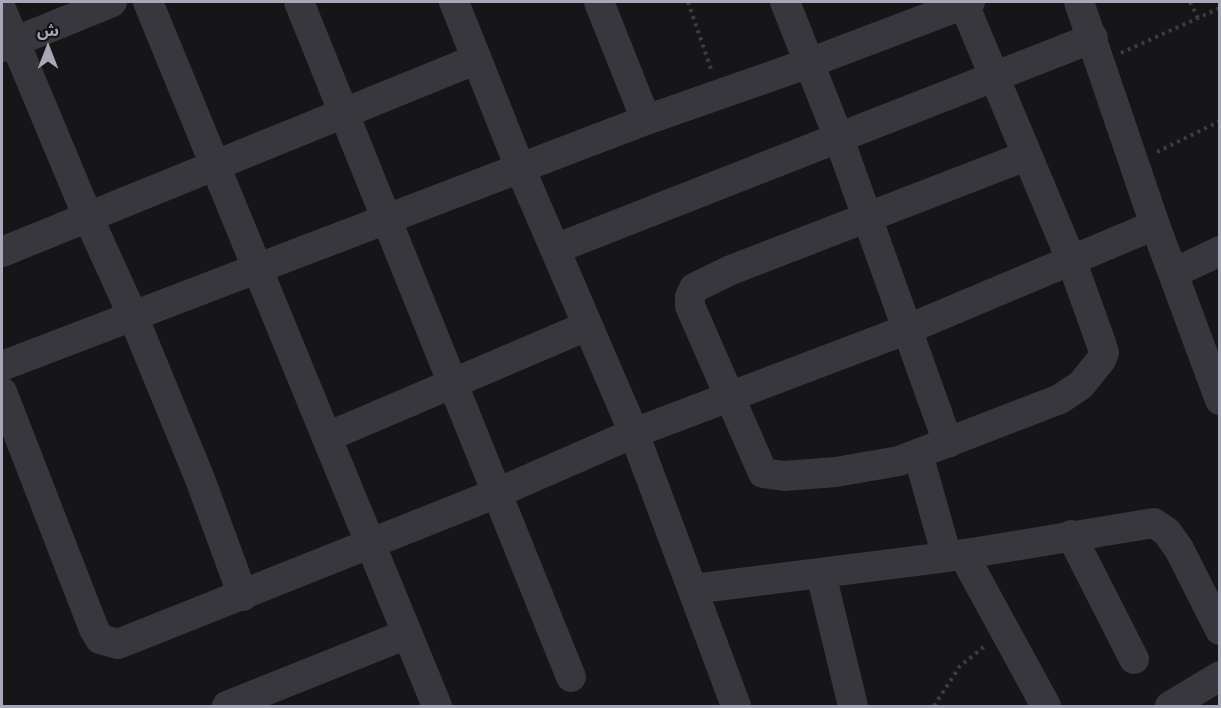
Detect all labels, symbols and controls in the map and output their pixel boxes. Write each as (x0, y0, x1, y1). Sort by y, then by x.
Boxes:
north arrow (18, 18, 78, 78)
text: ش (37, 20, 59, 40)

